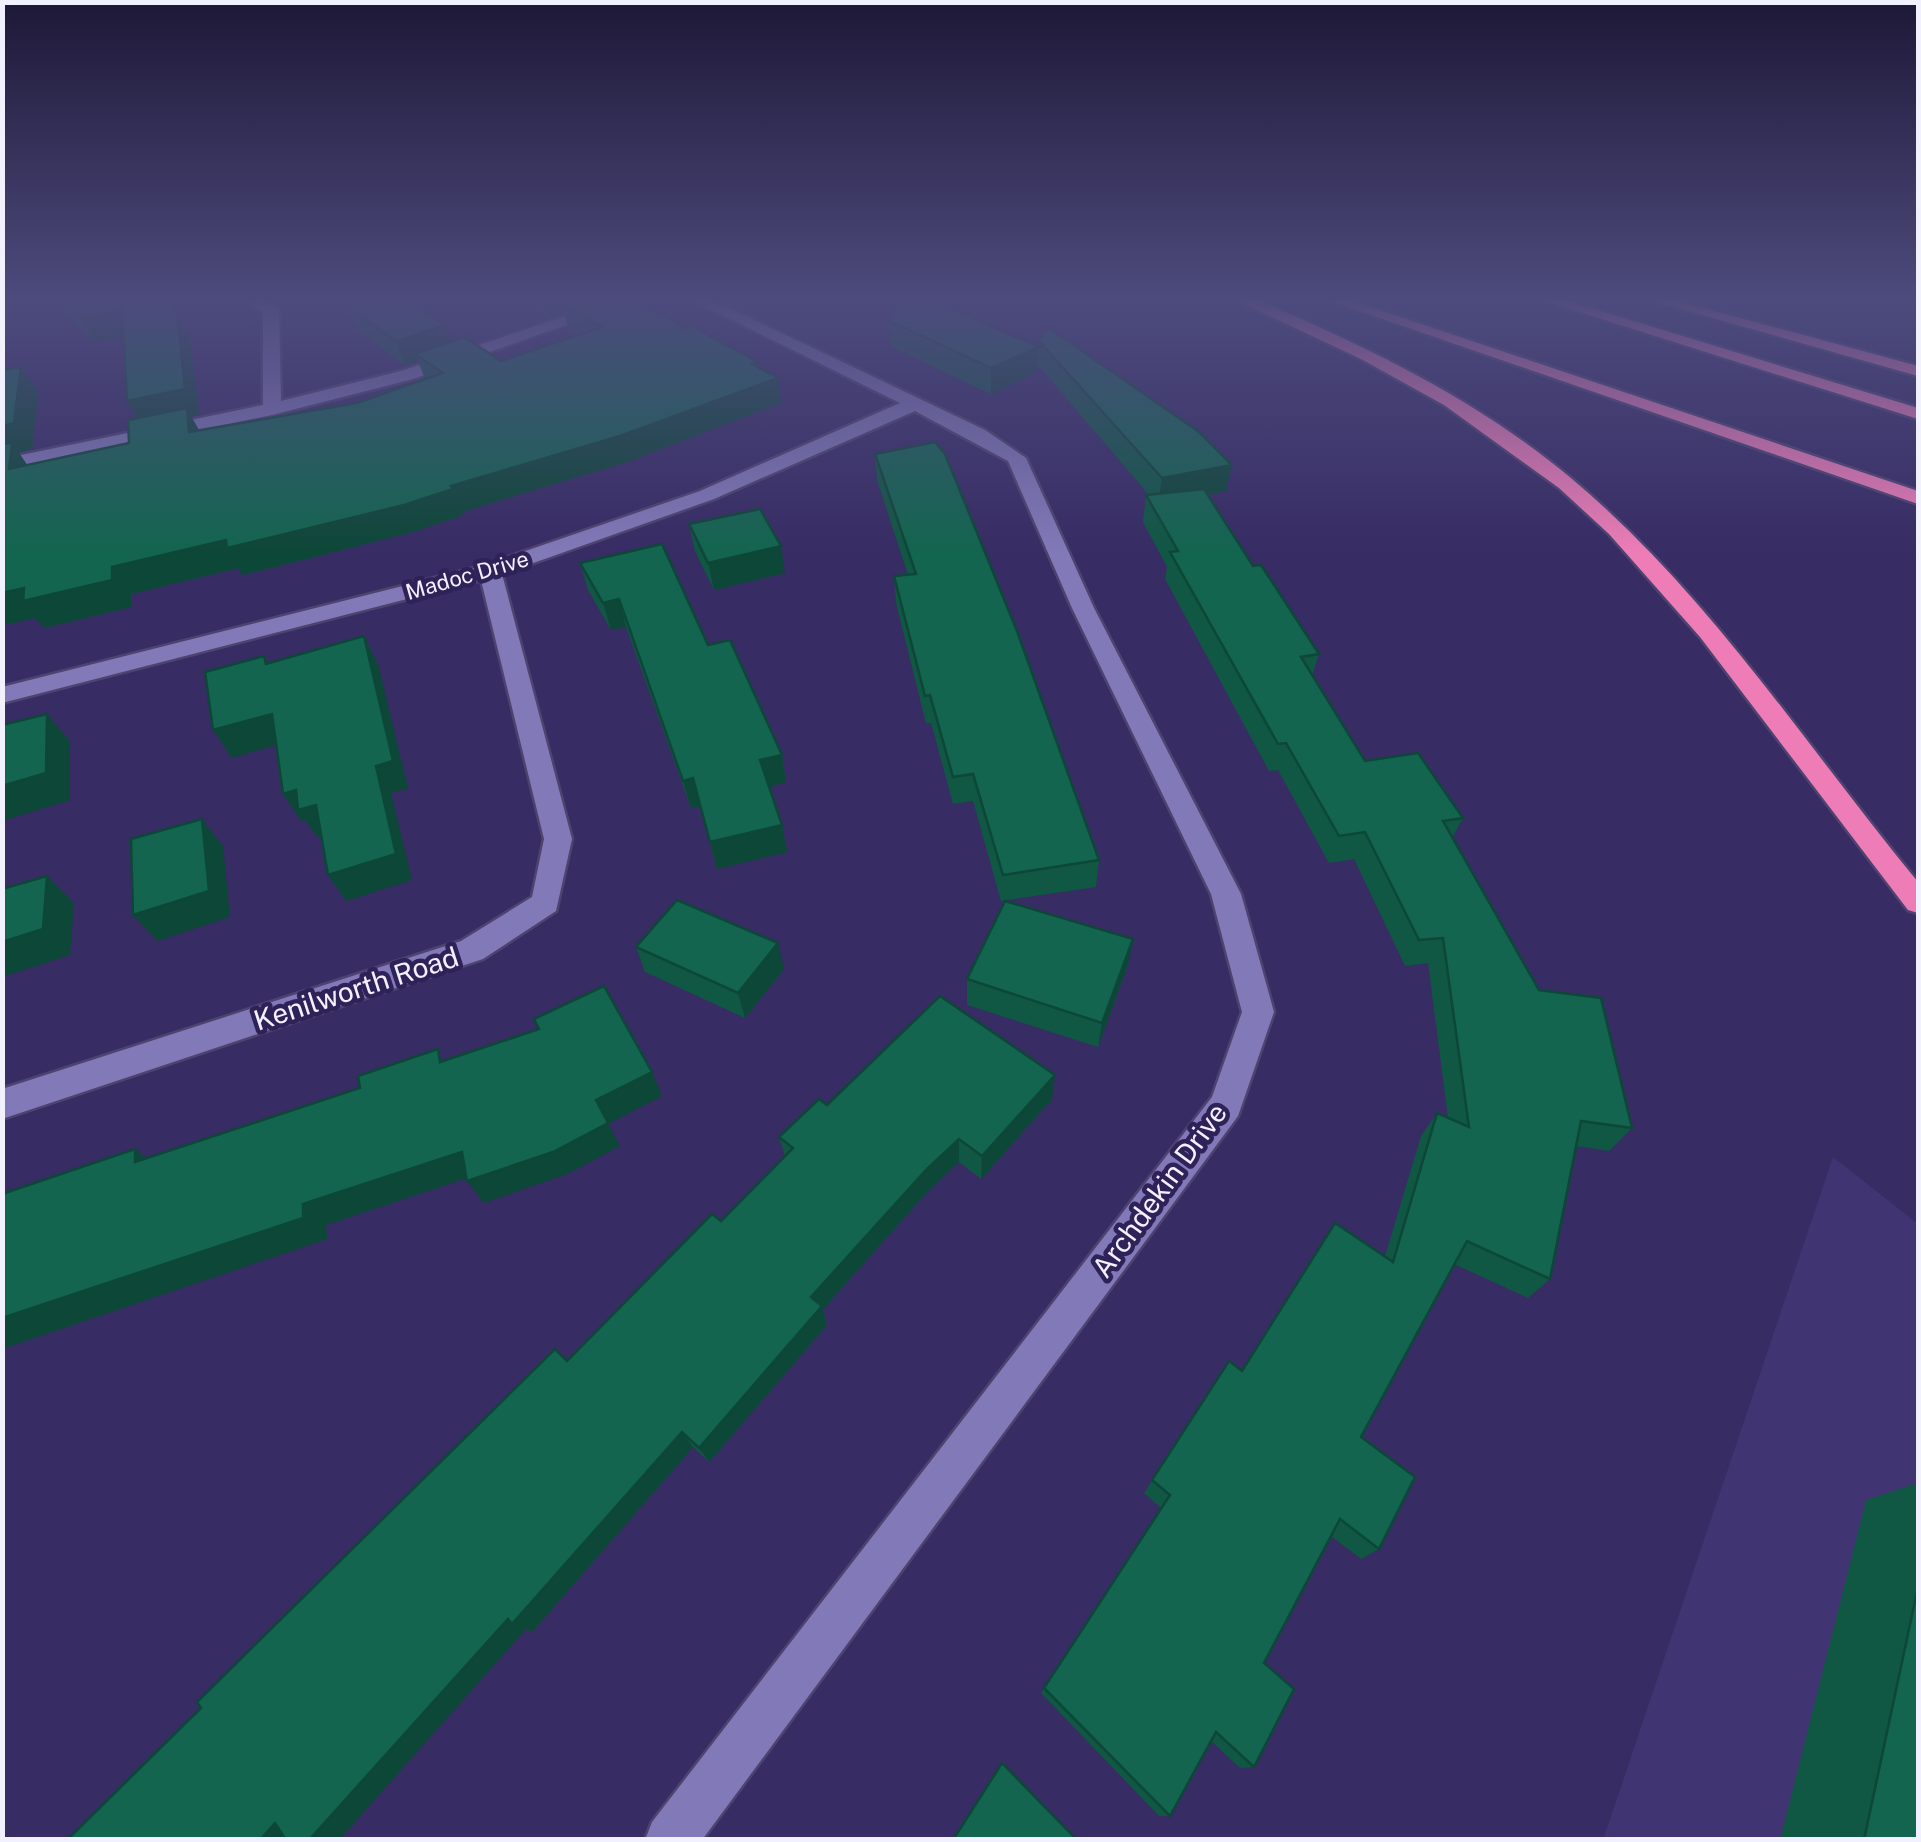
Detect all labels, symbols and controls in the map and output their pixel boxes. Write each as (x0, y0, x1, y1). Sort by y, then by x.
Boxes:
street label: Madoc Drive (402, 545, 532, 605)
street label: Kenilworth Road (249, 939, 463, 1037)
street label: Archdekin Drive (1085, 1097, 1233, 1283)

